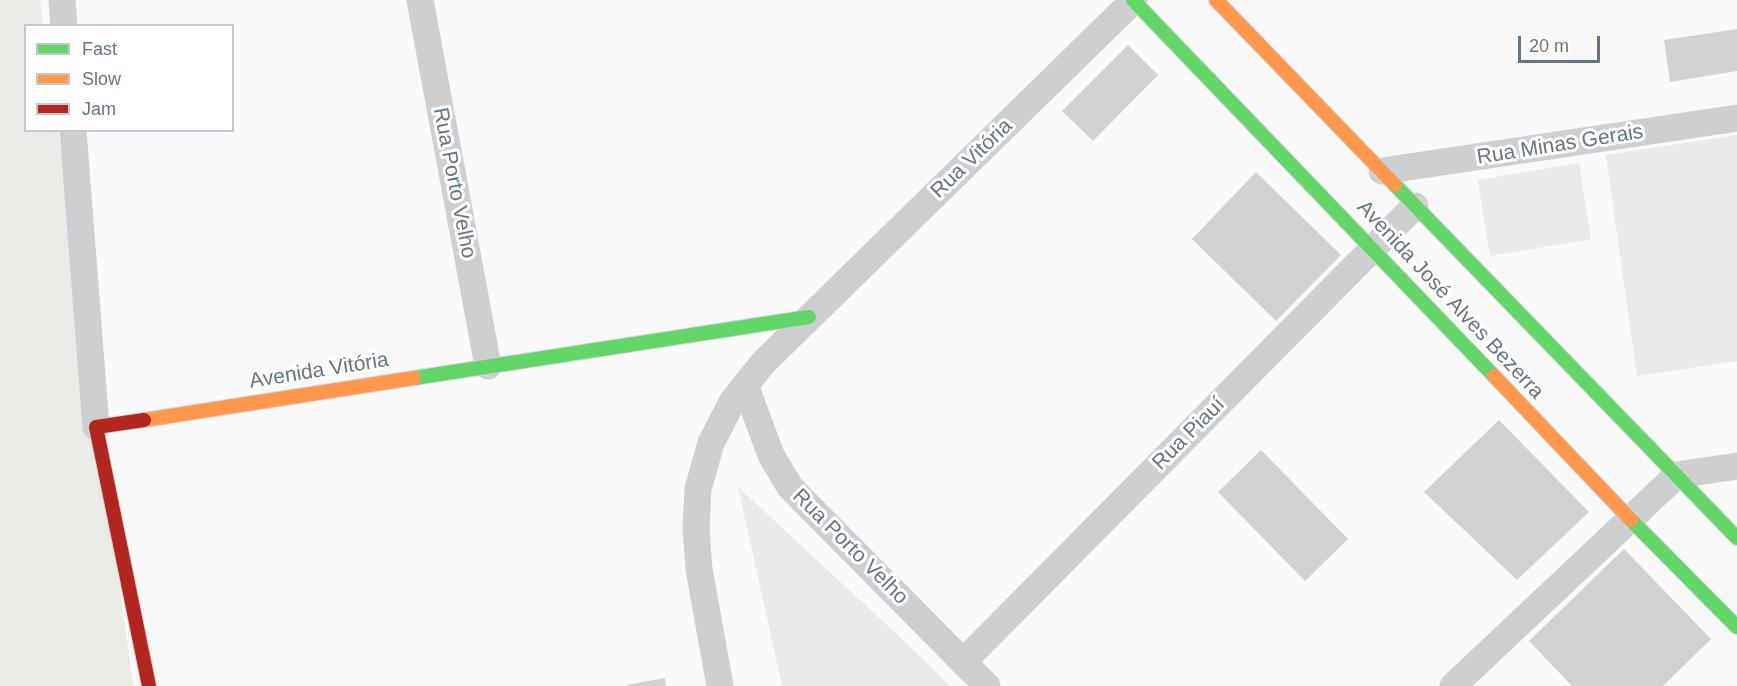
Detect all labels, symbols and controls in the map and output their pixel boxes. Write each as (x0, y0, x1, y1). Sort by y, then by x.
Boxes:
legend (24, 24, 234, 132)
scale bar (1521, 24, 1604, 62)
text: 20 m (1529, 36, 1569, 56)
text: Fast (82, 39, 117, 59)
text: Slow (82, 69, 121, 89)
text: Jam (82, 99, 116, 119)
street label: Rua Porto Velho (427, 106, 481, 260)
street label: Rua Vitória (926, 114, 1018, 204)
street label: Rua Minas Gerais (1475, 119, 1645, 171)
street label: Avenida José Alves Bezerra (1351, 196, 1549, 404)
street label: Avenida Vitória (248, 348, 390, 394)
street label: Rua Piauí (1147, 392, 1231, 476)
street label: Rua Porto Velho (787, 484, 913, 610)

